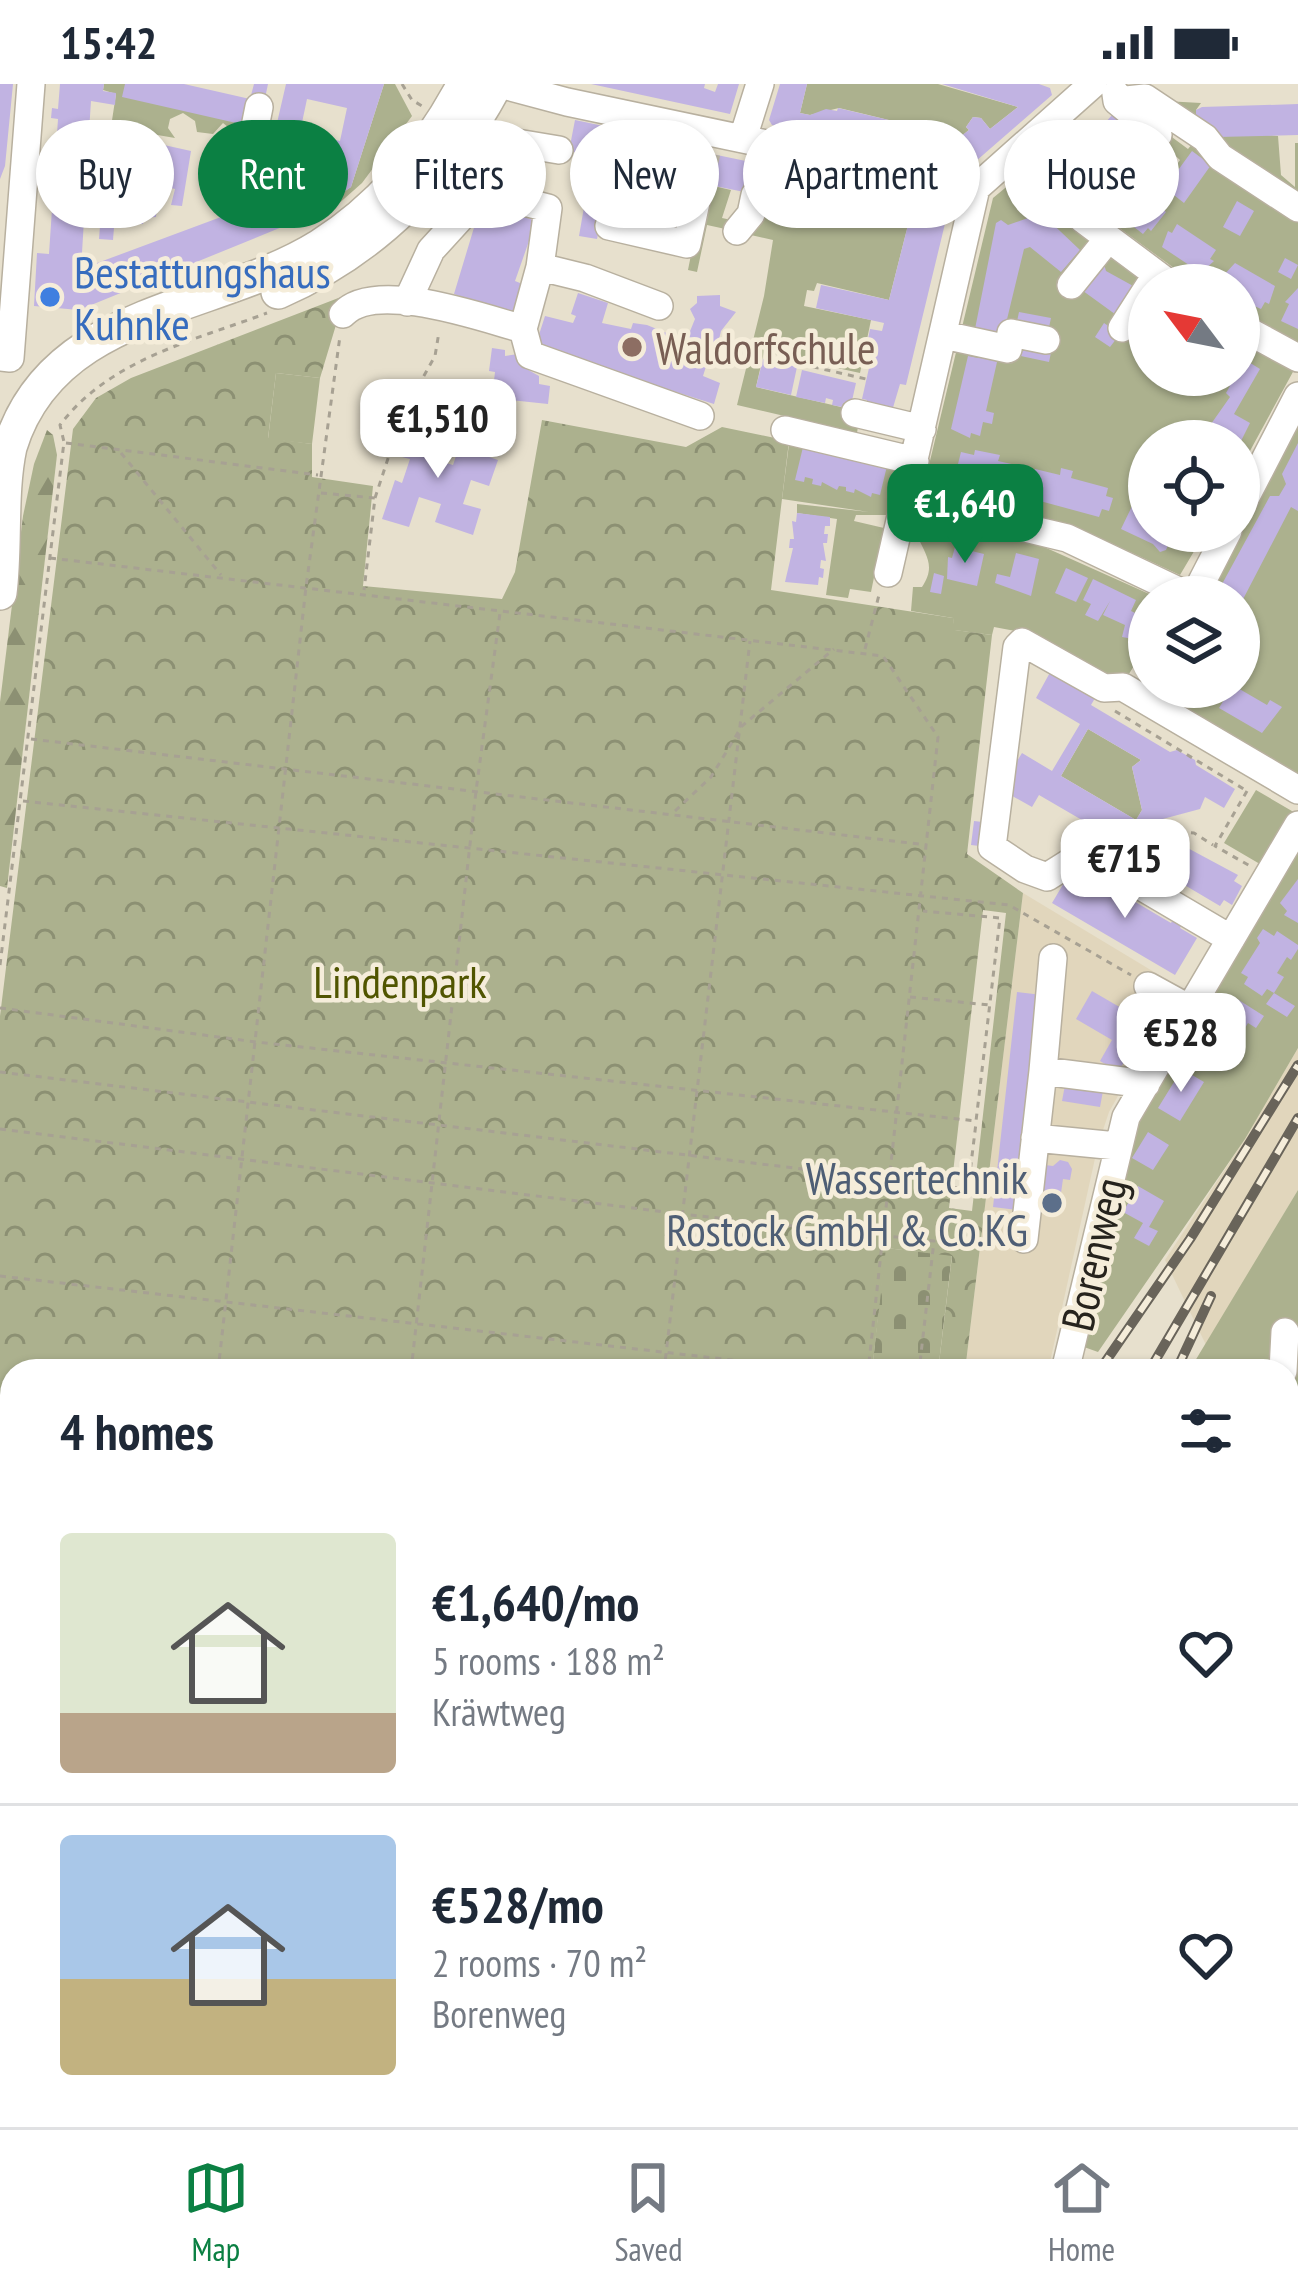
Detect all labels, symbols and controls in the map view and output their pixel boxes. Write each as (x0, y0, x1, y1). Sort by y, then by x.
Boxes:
text: 15:42 (60, 13, 157, 71)
chip: Buy (36, 120, 174, 228)
chip: Rent (198, 120, 348, 228)
chip: Filters (372, 120, 546, 228)
chip: New (570, 120, 719, 228)
chip: Apartment (743, 120, 980, 228)
chip: House (1004, 120, 1179, 228)
place label: Bestattungshaus Kuhnke (74, 242, 331, 352)
north arrow (1128, 264, 1260, 396)
map controls (1128, 264, 1260, 708)
marker: Bestattungshaus Kuhnke (37, 284, 63, 310)
place label: Waldorfschule (656, 318, 876, 376)
marker: Waldorfschule (619, 334, 645, 360)
pin: €1,510 (340, 379, 536, 481)
text: €1,510 (387, 392, 489, 443)
button: locate (1128, 420, 1260, 552)
pin: €1,640 (867, 464, 1063, 566)
text: €1,640 (914, 477, 1016, 528)
button: layers (1128, 576, 1260, 708)
pin: €715 (1054, 819, 1196, 921)
text: €715 (1088, 832, 1162, 883)
park label: Lindenpark (313, 952, 487, 1010)
pin: €528 (1110, 993, 1252, 1095)
text: €528 (1144, 1006, 1218, 1057)
place label: Wassertechnik Rostock GmbH & Co.KG (666, 1148, 1029, 1258)
street label: Borenweg (1047, 1172, 1139, 1336)
marker: Wassertechnik Rostock GmbH & Co.KG (1039, 1190, 1065, 1216)
text: 4 homes (60, 1398, 214, 1464)
icon: filters (1173, 1398, 1239, 1464)
text: €1,640/mo (432, 1569, 639, 1635)
icon: home (156, 1581, 300, 1725)
icon: heart (1173, 1620, 1239, 1686)
text: 5 rooms · 188 m² (432, 1635, 665, 1686)
text: Kräwtweg (432, 1686, 566, 1737)
text: €528/mo (432, 1871, 604, 1937)
icon: home (156, 1883, 300, 2027)
icon: heart (1173, 1922, 1239, 1988)
text: 2 rooms · 70 m² (432, 1937, 647, 1988)
text: Borenweg (432, 1988, 566, 2039)
tab: Map (183, 2155, 249, 2270)
tab: Saved (614, 2155, 682, 2270)
tab: Home (1048, 2155, 1115, 2270)

